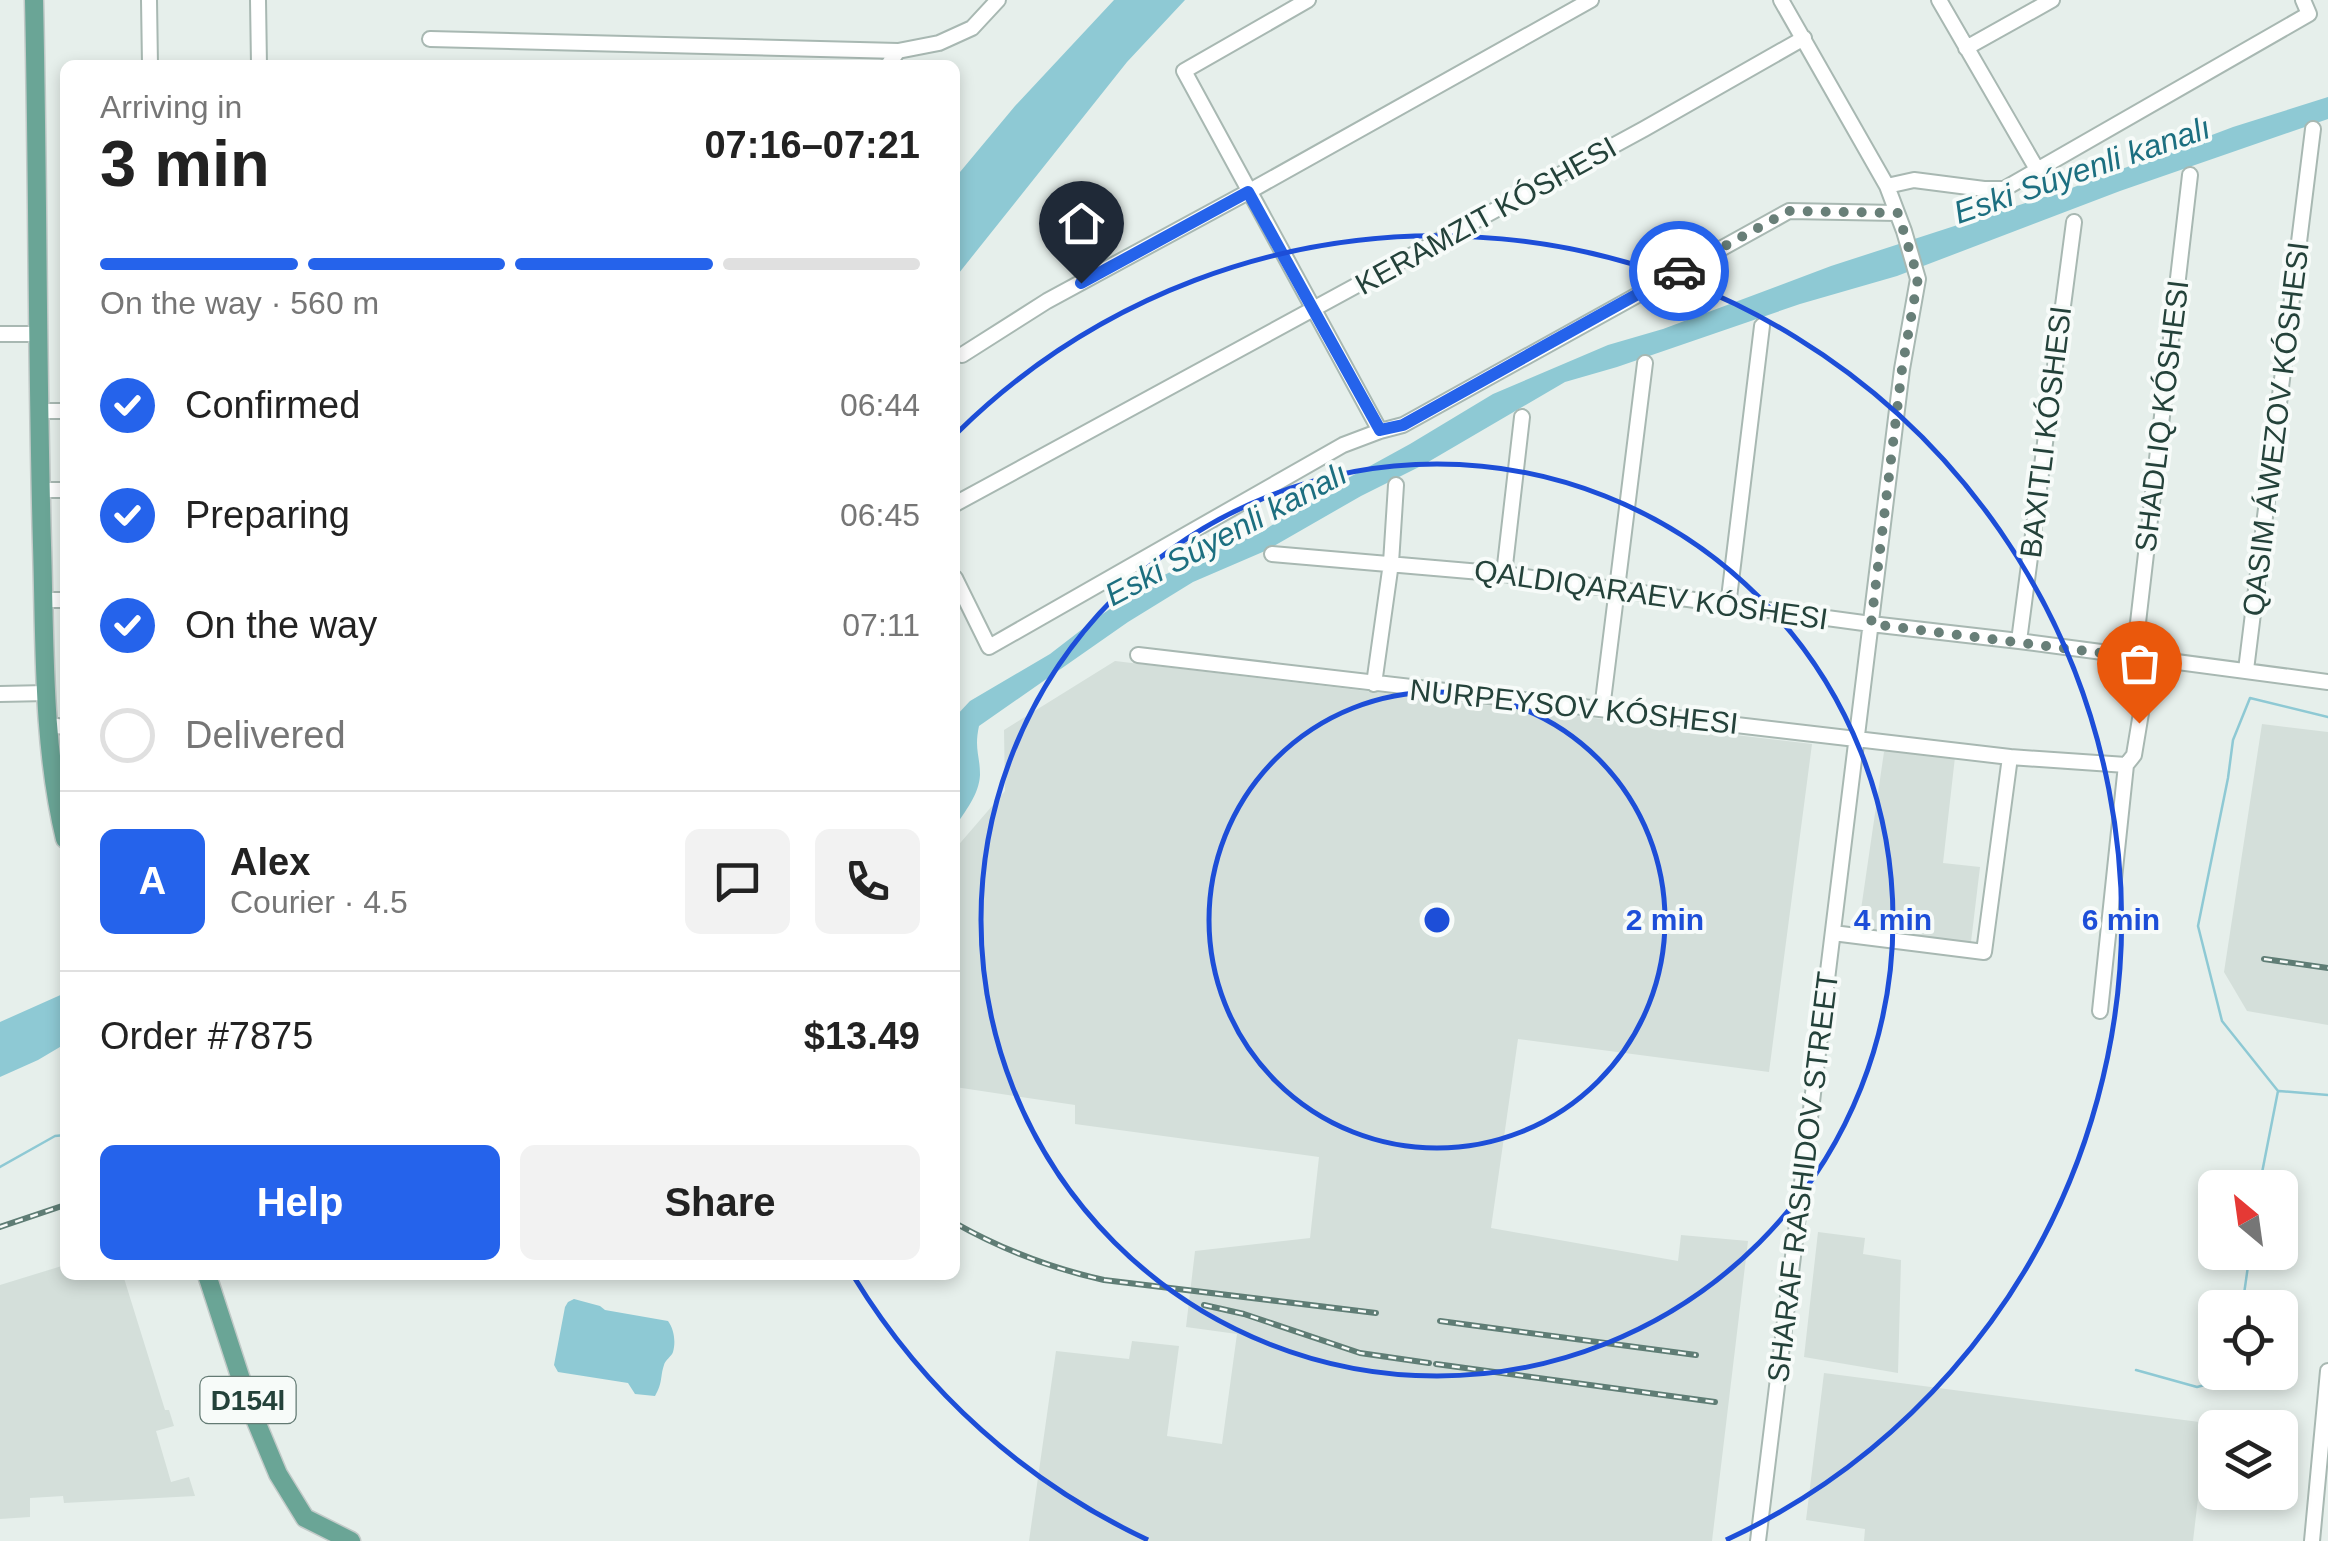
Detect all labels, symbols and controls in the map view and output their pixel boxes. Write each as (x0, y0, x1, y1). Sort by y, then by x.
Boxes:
text: Arriving in (100, 89, 242, 125)
water label: Eski Súyenli kanalı (1949, 109, 2215, 231)
text: 07:16–07:21 (704, 124, 920, 166)
text: 3 min (100, 127, 270, 200)
street label: KERAMZIT KÓSHESI (1350, 130, 1622, 301)
pin (1039, 181, 1124, 284)
icon: home (1054, 196, 1109, 251)
courier (1629, 221, 1729, 321)
street label: QASIM ÁWEZOV KÓSHESI (2236, 240, 2315, 618)
icon: car (1652, 244, 1707, 299)
street label: SHADLIQ KÓSHESI (2128, 278, 2195, 554)
text: On the way · 560 m (100, 285, 379, 321)
street label: BAXITLI KÓSHESI (2014, 304, 2077, 560)
icon: check (100, 378, 155, 433)
text: Confirmed (185, 384, 360, 426)
text: 06:44 (840, 387, 920, 423)
water label: Eski Súyenli kanalı (1099, 455, 1353, 613)
icon: check (100, 488, 155, 543)
text: Preparing (185, 494, 350, 536)
text: 06:45 (840, 497, 920, 533)
street label: QALDIQARAEV KÓSHESI (1472, 553, 1830, 636)
icon: check (100, 598, 155, 653)
text: On the way (185, 604, 377, 646)
text: 07:11 (842, 607, 920, 643)
pin (2097, 621, 2182, 724)
icon: bag (2112, 636, 2167, 691)
street label: NURPEYSOV KÓSHESI (1408, 673, 1740, 740)
text: Delivered (185, 714, 346, 756)
button: chat (685, 829, 790, 934)
button: phone (815, 829, 920, 934)
text: Alex (230, 841, 310, 883)
text: A (139, 860, 166, 902)
text: Courier · 4.5 (230, 884, 408, 920)
centre of rings (1419, 902, 1455, 938)
text: 2 min (1626, 903, 1704, 936)
text: 4 min (1854, 903, 1932, 936)
text: 6 min (2082, 903, 2160, 936)
street label: SHARAF RASHIDOV STREET (1761, 970, 1844, 1384)
text: Order #7875 (100, 1015, 313, 1057)
text: $13.49 (804, 1015, 920, 1057)
button: Help (100, 1145, 500, 1260)
button: Share (520, 1145, 920, 1260)
north arrow (2198, 1170, 2298, 1270)
map controls (2198, 1170, 2298, 1510)
button: locate (2198, 1290, 2298, 1390)
road number: D154l (200, 1377, 296, 1423)
button: layers (2198, 1410, 2298, 1510)

